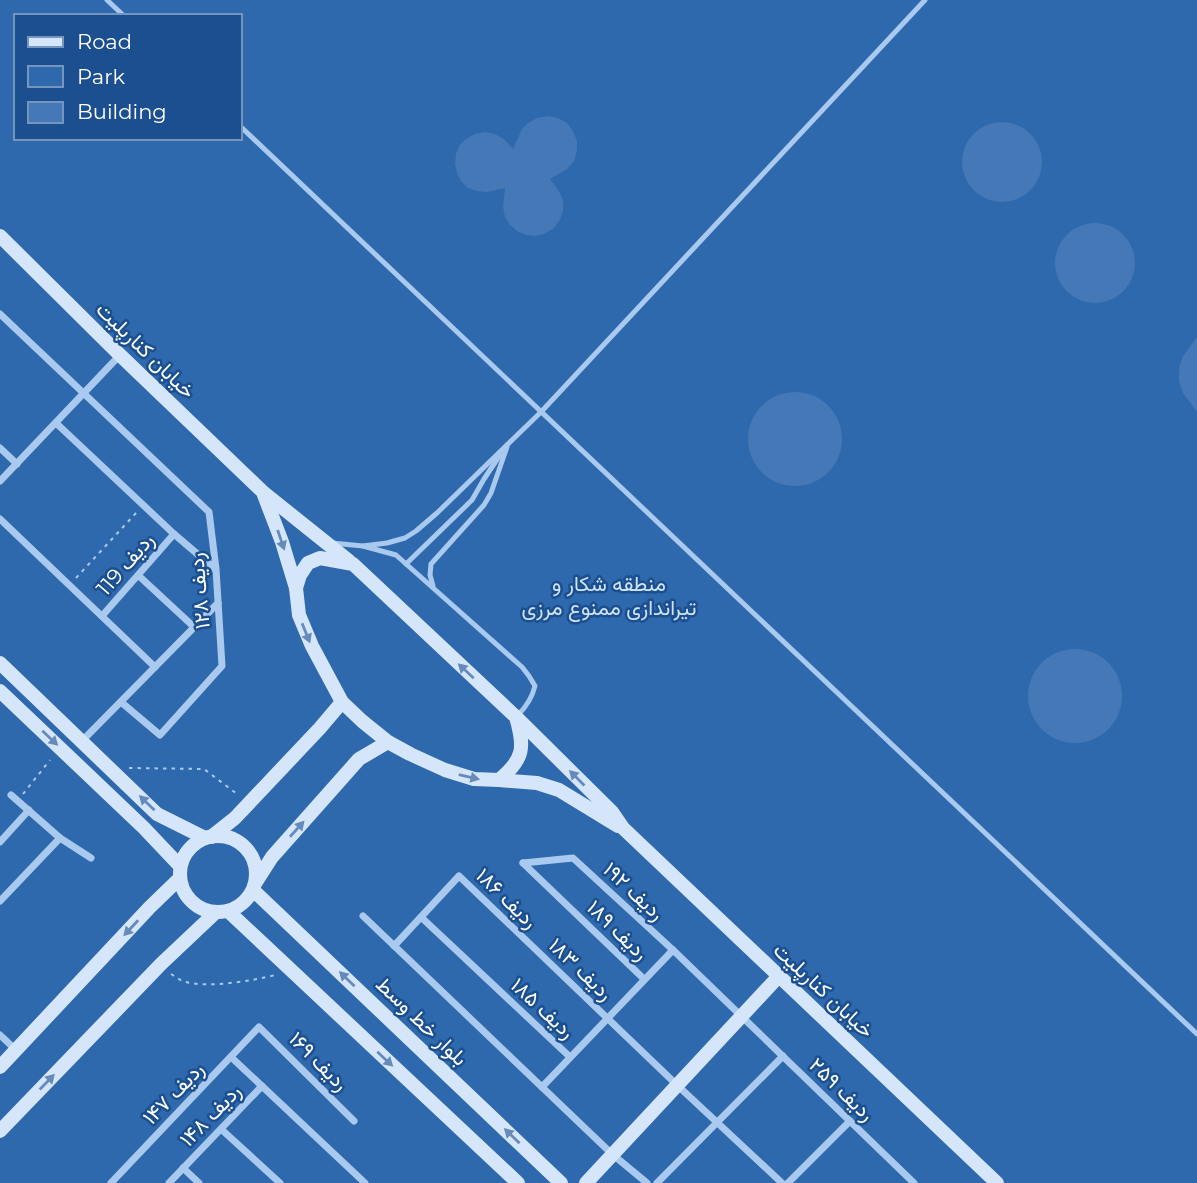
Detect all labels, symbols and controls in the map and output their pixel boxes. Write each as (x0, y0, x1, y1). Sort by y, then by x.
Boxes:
legend (14, 14, 242, 140)
text: Road (77, 29, 132, 54)
text: Park (77, 64, 125, 89)
text: Building (77, 99, 167, 124)
street label: خیابان کنارپلیت (90, 297, 201, 405)
street label: ردیف 119 (91, 527, 160, 601)
one-way arrow (276, 530, 287, 551)
street label: ردیف ۱۲۸ (183, 552, 216, 630)
park label: منطقه شکار و تیراندازی ممنوع مرزی (522, 571, 697, 622)
one-way arrow (301, 623, 312, 644)
one-way arrow (458, 663, 475, 679)
one-way arrow (41, 730, 58, 746)
one-way arrow (569, 770, 586, 786)
one-way arrow (458, 771, 480, 782)
one-way arrow (138, 795, 155, 812)
one-way arrow (289, 820, 305, 838)
street label: ردیف ۱۹۲ (598, 857, 670, 926)
street label: ردیف ۱۸۶ (470, 863, 543, 934)
street label: ردیف ۱۸۹ (581, 895, 654, 966)
one-way arrow (123, 919, 140, 936)
street label: ردیف ۱۸۳ (543, 932, 618, 1006)
street label: خیابان کنارپلیت (767, 937, 879, 1044)
one-way arrow (338, 971, 356, 987)
street label: بلوار خط وسط (370, 971, 473, 1071)
street label: ردیف ۱۸۵ (505, 972, 580, 1044)
street label: ردیف ۱۶۹ (283, 1026, 354, 1097)
one-way arrow (376, 1050, 393, 1066)
street label: ردیف ۲۵۹ (804, 1052, 880, 1127)
street label: ردیف ۱۴۷ (137, 1056, 210, 1130)
one-way arrow (39, 1073, 56, 1090)
street label: ردیف ۱۴۸ (174, 1078, 247, 1152)
one-way arrow (504, 1128, 521, 1144)

